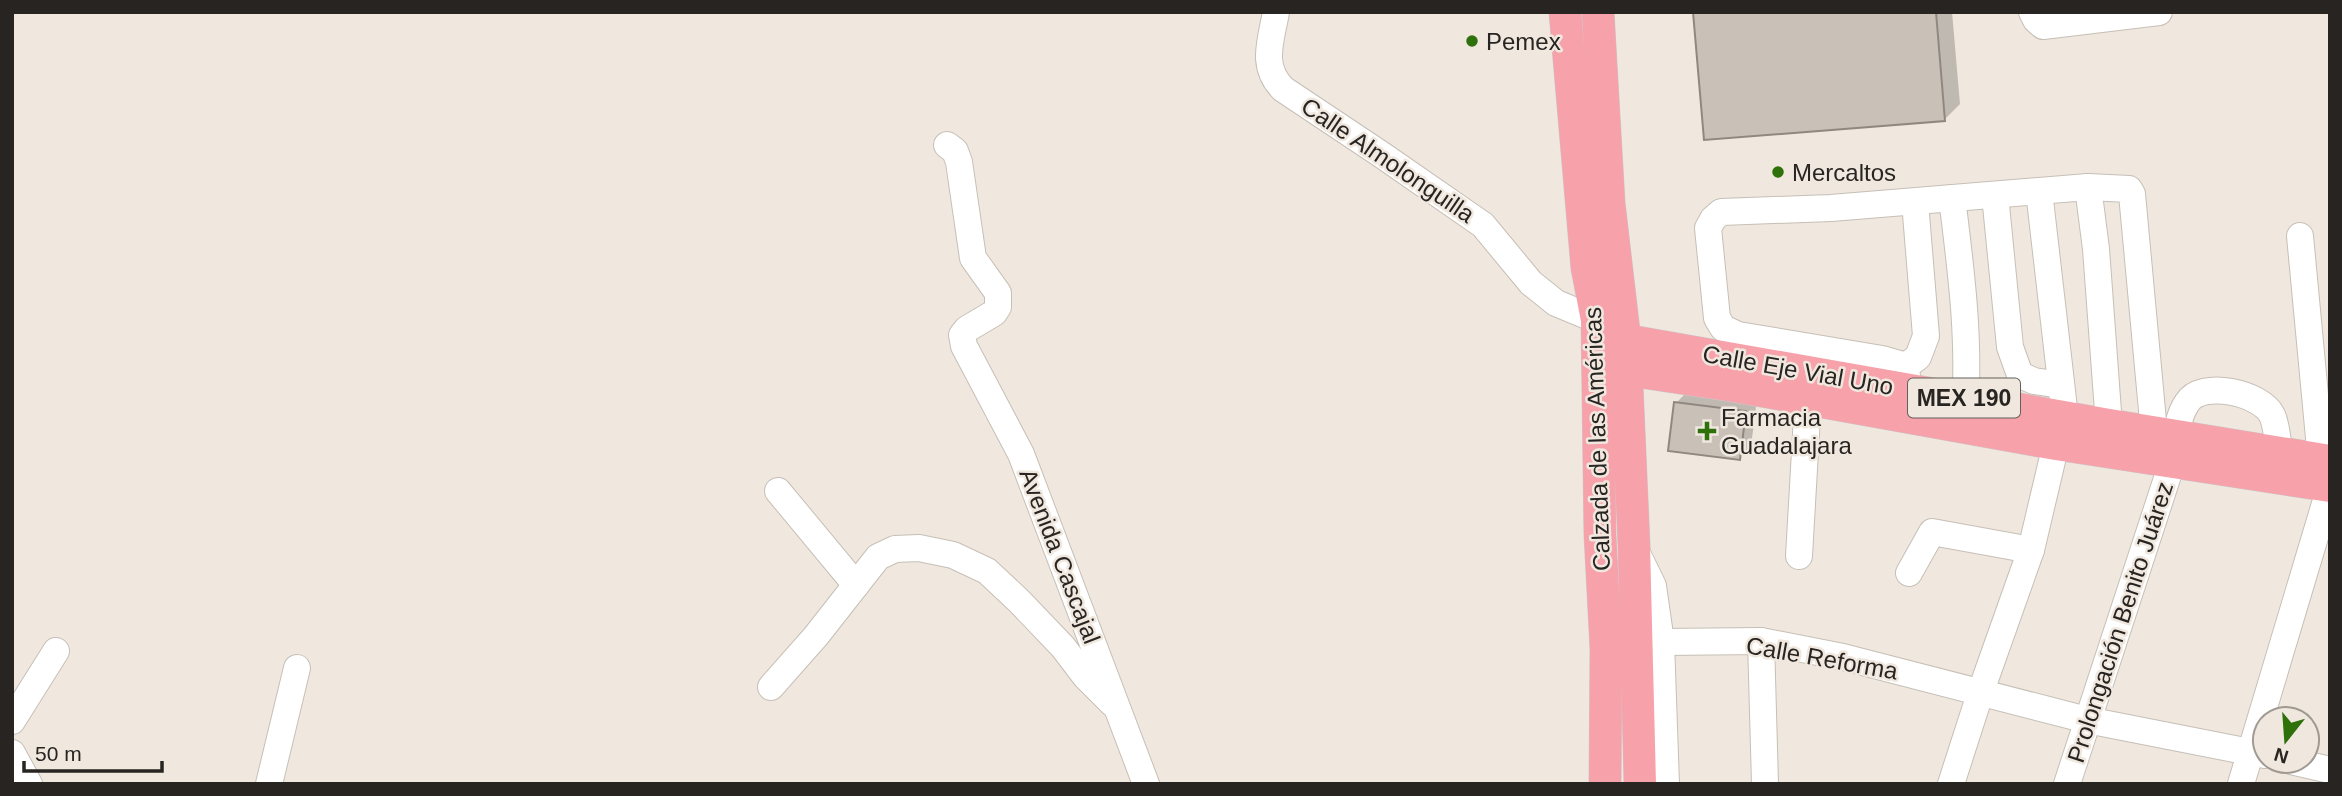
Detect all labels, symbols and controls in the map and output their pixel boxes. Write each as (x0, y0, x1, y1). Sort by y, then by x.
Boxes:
place label: Pemex (1486, 28, 1561, 55)
marker: Pemex (1464, 33, 1480, 49)
street label: Calle Almolonguilla (1296, 92, 1480, 228)
place label: Mercaltos (1792, 159, 1896, 186)
marker: Mercaltos (1770, 164, 1786, 180)
street label: Calzada de las Américas (1579, 307, 1615, 571)
street label: Calle Eje Vial Uno (1701, 340, 1895, 400)
road number: MEX 190 (1908, 378, 2020, 418)
place label: Farmacia Guadalajara (1721, 404, 1852, 459)
marker: Farmacia Guadalajara (1699, 423, 1715, 439)
street label: Avenida Cascajal (1014, 465, 1106, 647)
street label: Prolongación Benito Juárez (2062, 478, 2178, 766)
street label: Calle Reforma (1744, 631, 1901, 685)
north arrow (2251, 705, 2321, 775)
scale bar (24, 730, 163, 774)
text: 50 m (35, 742, 82, 765)
text: N (2272, 744, 2291, 768)

